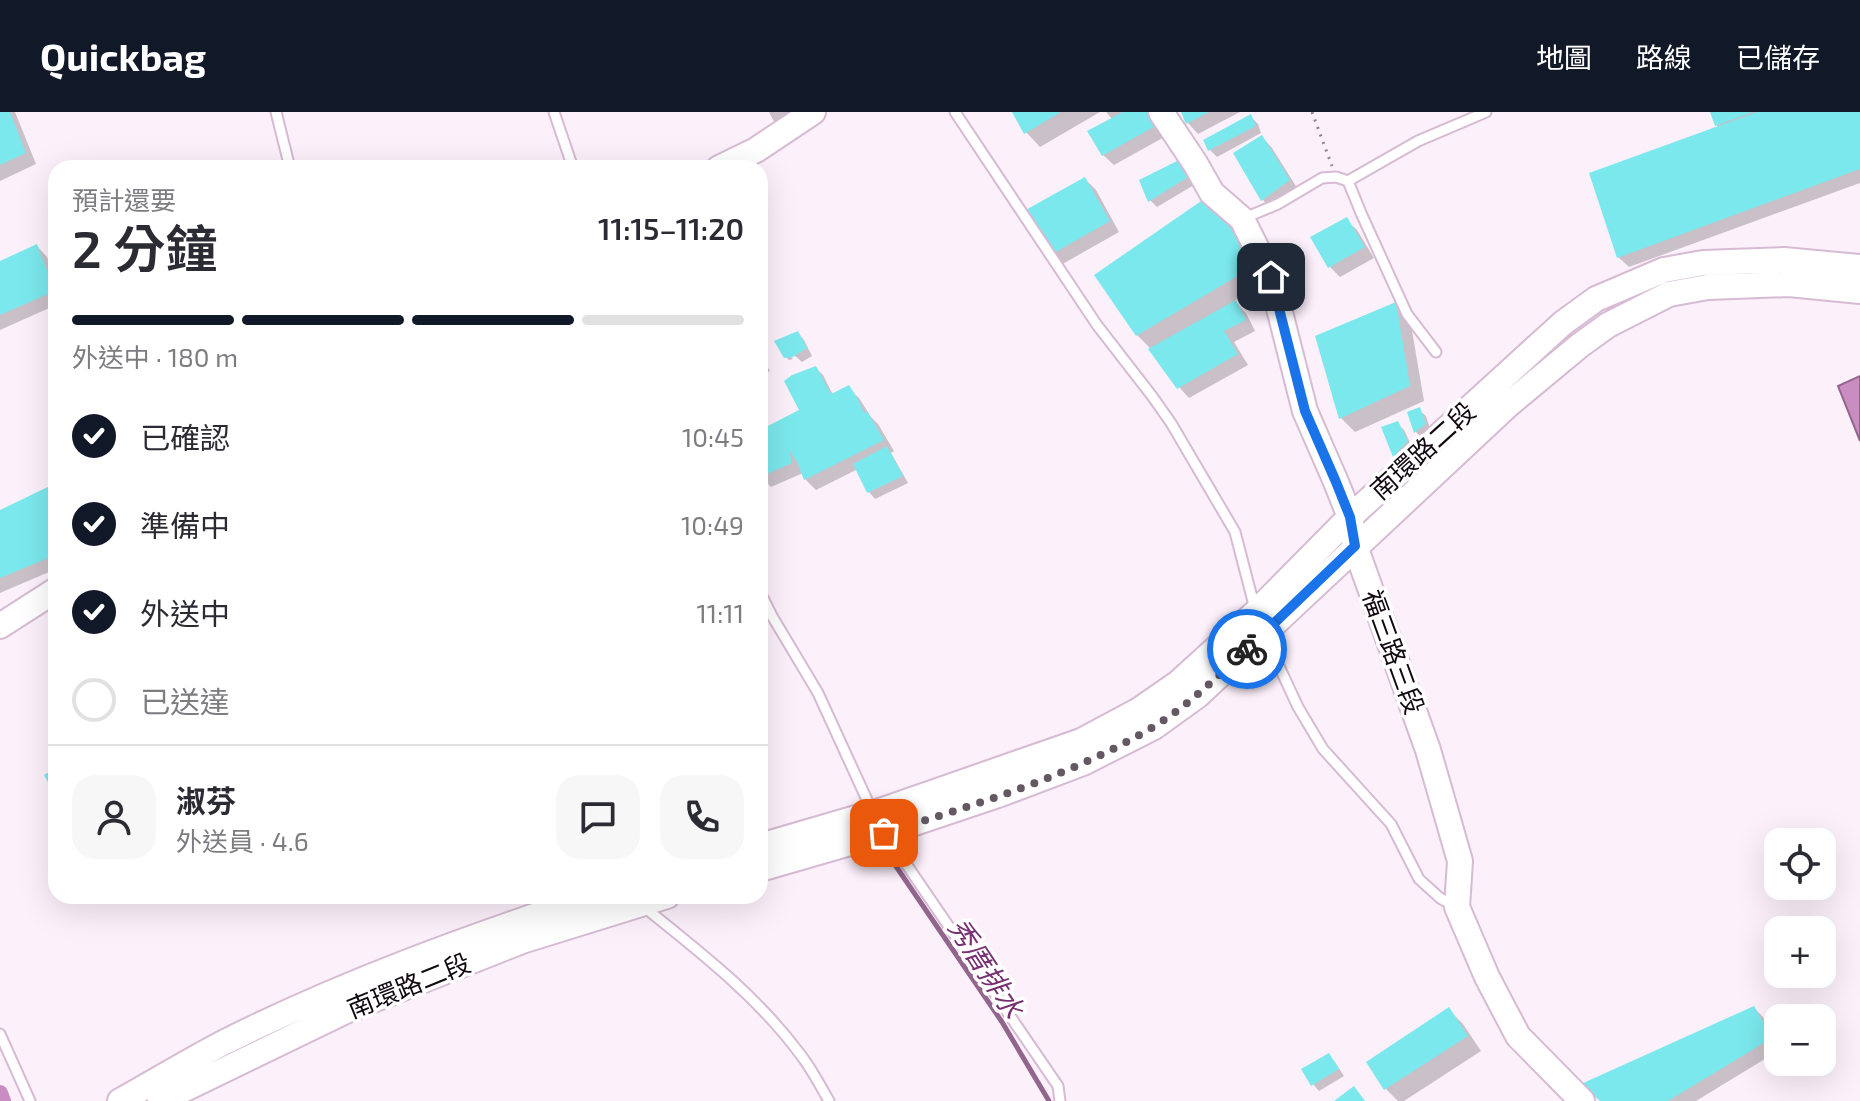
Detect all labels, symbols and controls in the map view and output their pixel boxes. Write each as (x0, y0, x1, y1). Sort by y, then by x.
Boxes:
text: Quickbag (40, 33, 206, 79)
text: 地圖 (1536, 40, 1592, 74)
text: 路線 (1636, 40, 1692, 74)
text: 已儲存 (1736, 40, 1820, 74)
text: 預計還要 (72, 184, 176, 215)
text: 11:15–11:20 (598, 210, 744, 246)
text: 2 分鐘 (72, 216, 217, 278)
pin (1237, 243, 1305, 311)
icon: home (1249, 255, 1293, 299)
text: 外送中 · 180 m (72, 341, 238, 372)
street label: 南環路二段 (1363, 395, 1481, 505)
icon: check (72, 414, 116, 458)
text: 已確認 (140, 419, 230, 455)
text: 10:45 (682, 421, 744, 452)
icon: check (72, 502, 116, 546)
text: 準備中 (140, 507, 230, 543)
text: 10:49 (681, 509, 744, 540)
street label: 福三路三段 (1358, 585, 1431, 718)
icon: check (72, 590, 116, 634)
text: 外送中 (140, 595, 230, 631)
text: 11:11 (696, 597, 744, 628)
courier (1207, 609, 1287, 689)
icon: bike (1225, 627, 1269, 671)
text: 已送達 (140, 683, 230, 719)
button: person (72, 775, 156, 859)
button: chat (556, 775, 640, 859)
button: phone (660, 775, 744, 859)
text: 淑芬 (176, 782, 236, 818)
pin (850, 799, 918, 867)
icon: bag (862, 811, 906, 855)
text: 外送員 · 4.6 (176, 825, 309, 856)
map controls (1764, 828, 1836, 1076)
button: locate (1764, 828, 1836, 900)
water label: 秀厝排水 (942, 911, 1033, 1025)
button: + (1764, 916, 1836, 988)
street label: 南環路二段 (342, 946, 475, 1023)
button: − (1764, 1004, 1836, 1076)

